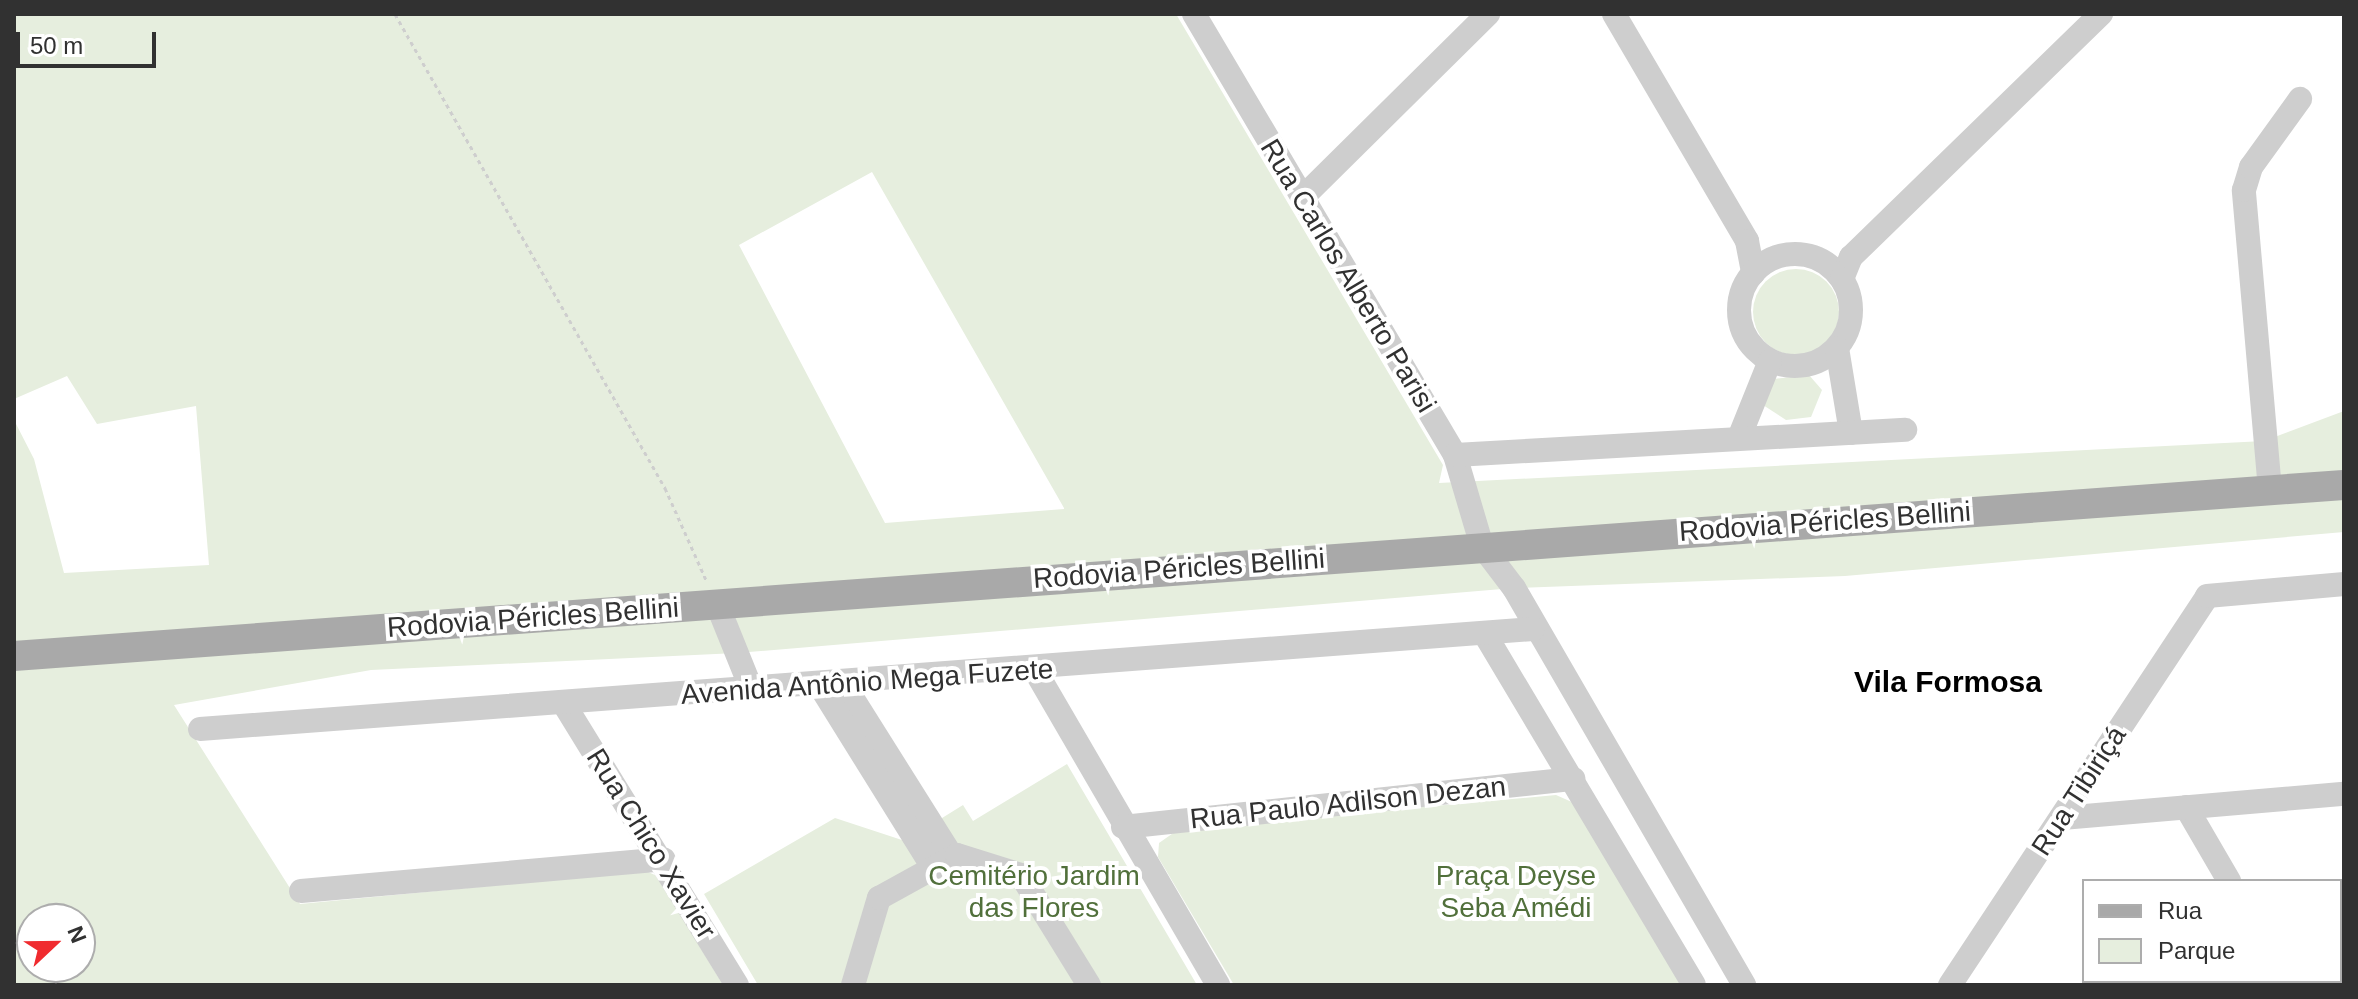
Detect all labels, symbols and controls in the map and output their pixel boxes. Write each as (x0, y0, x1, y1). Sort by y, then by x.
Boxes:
scale bar (20, 16, 160, 66)
text: 50 m (30, 32, 83, 59)
street label: Rua Carlos Alberto Parisi (1253, 133, 1443, 419)
street label: Rodovia Péricles Bellini (1678, 495, 1972, 549)
street label: Rodovia Péricles Bellini (1032, 542, 1326, 596)
street label: Rodovia Péricles Bellini (386, 591, 680, 645)
street label: Avenida Antônio Mega Fuzete (679, 652, 1055, 712)
district label: Vila Formosa (1854, 664, 2042, 700)
street label: Rua Tibiriçá (2025, 720, 2133, 862)
street label: Rua Chico Xavier (579, 743, 723, 945)
street label: Rua Paulo Adilson Dezan (1188, 770, 1508, 836)
park label: Cemitério Jardim das Flores (928, 859, 1140, 925)
park label: Praça Deyse Seba Amédi (1436, 859, 1596, 925)
legend (2082, 879, 2342, 983)
text: Rua (2158, 897, 2202, 924)
north arrow (16, 903, 96, 983)
text: N (62, 923, 91, 947)
text: Parque (2158, 937, 2235, 964)

